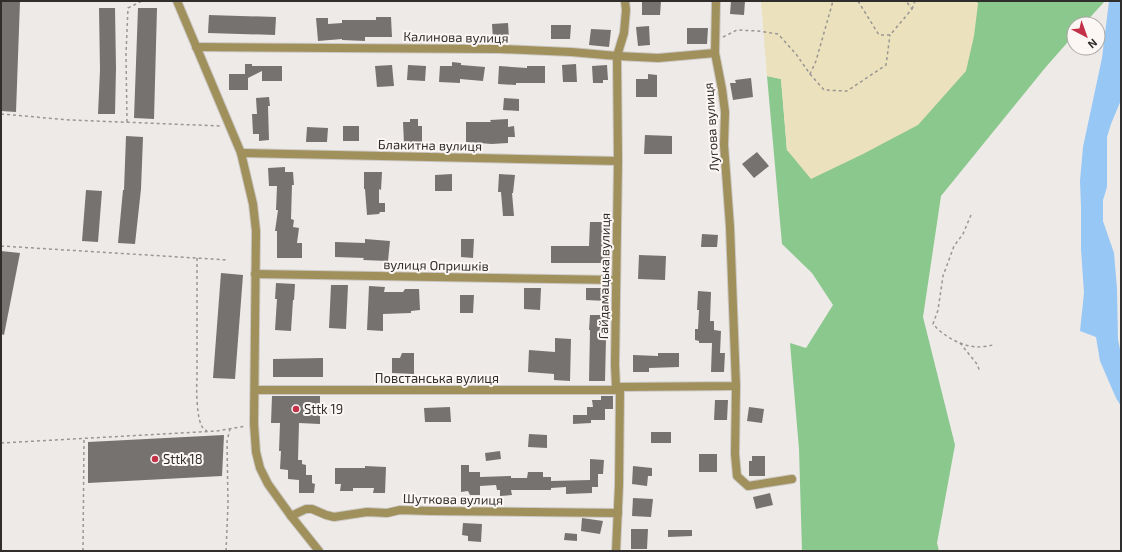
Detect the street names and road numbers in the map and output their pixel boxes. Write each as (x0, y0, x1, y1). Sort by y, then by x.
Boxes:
street label: Калинова вулиця (403, 28, 509, 46)
street label: Лугова вулиця (700, 82, 722, 172)
street label: Блакитна вулиця (378, 136, 482, 154)
street label: Гайдамацька вулиця (595, 213, 613, 339)
street label: вулиця Опришків (383, 256, 489, 274)
street label: Повстанська вулиця (375, 370, 499, 386)
street label: Шуткова вулиця (403, 490, 503, 508)

